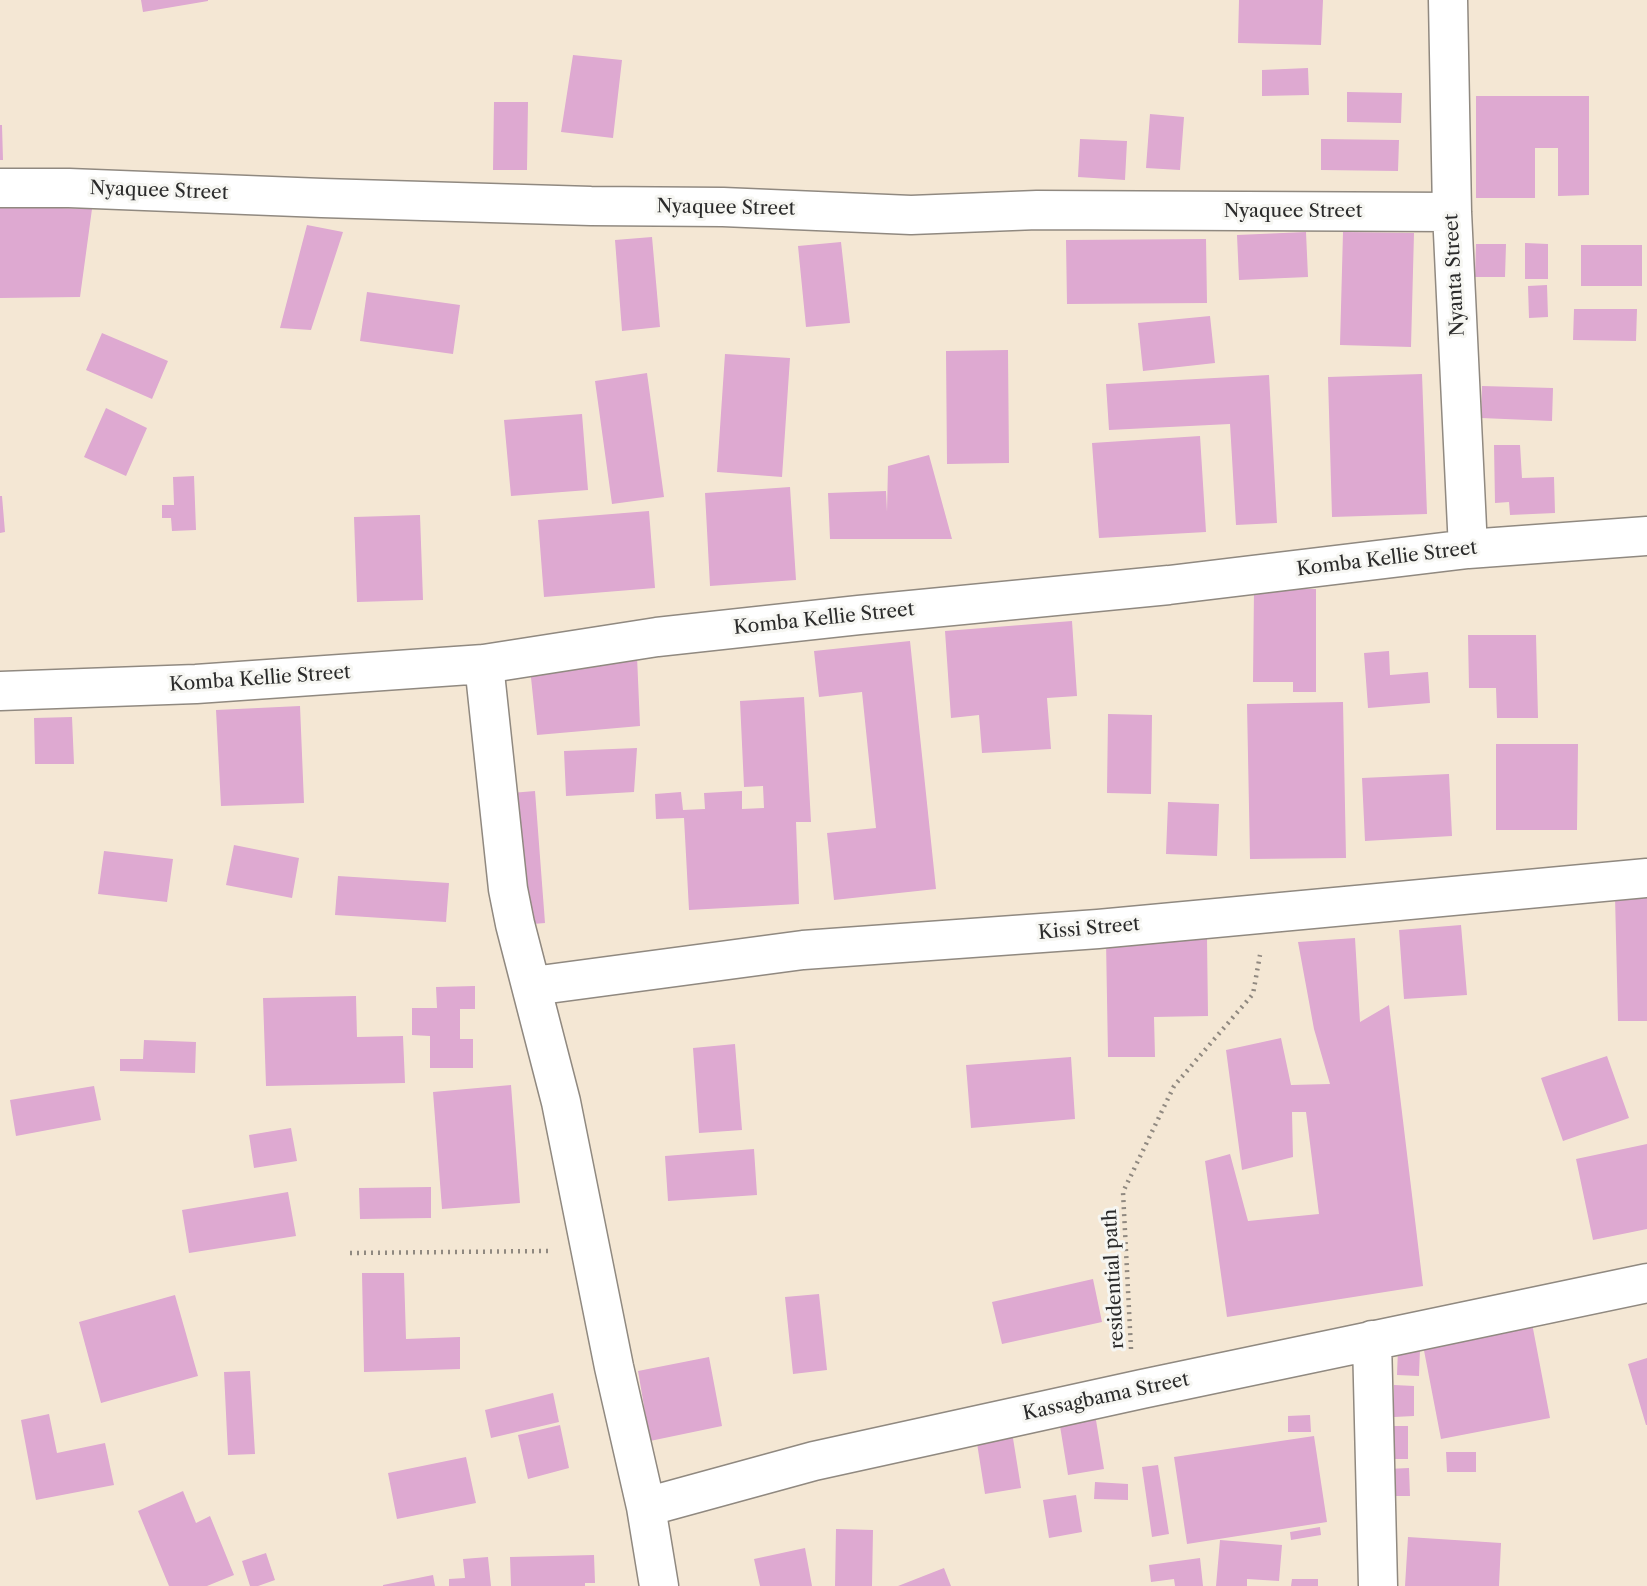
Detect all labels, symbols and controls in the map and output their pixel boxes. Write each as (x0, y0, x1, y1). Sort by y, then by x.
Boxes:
street label: Nyaquee Street (89, 177, 229, 205)
street label: Nyaquee Street (656, 195, 796, 221)
street label: Nyaquee Street (1224, 201, 1362, 223)
street label: Nyanta Street (1440, 213, 1470, 337)
street label: Komba Kellie Street (1296, 537, 1478, 581)
street label: Komba Kellie Street (733, 598, 915, 640)
street label: Komba Kellie Street (169, 661, 351, 697)
street label: Kissi Street (1037, 913, 1141, 945)
street label: residential path (1099, 1208, 1129, 1350)
street label: Kassagbama Street (1021, 1368, 1191, 1426)

